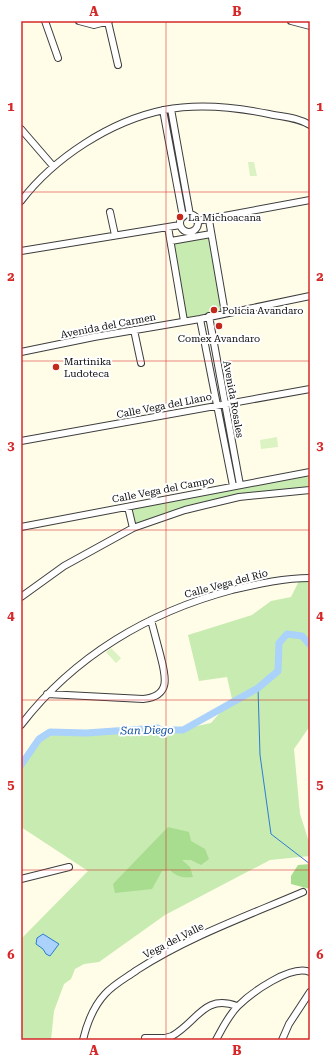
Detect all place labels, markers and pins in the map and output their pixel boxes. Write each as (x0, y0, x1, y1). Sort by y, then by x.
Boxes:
marker: La Michoacana (175, 212, 185, 222)
place label: La Michoacana (188, 212, 262, 223)
marker: Policia Avandaro (209, 305, 219, 315)
place label: Policia Avandaro (222, 305, 304, 316)
marker: Comex Avandaro (214, 321, 224, 331)
place label: Comex Avandaro (178, 333, 260, 344)
place label: Martinika Ludoteca (64, 356, 112, 379)
marker: Martinika Ludoteca (51, 362, 61, 372)

